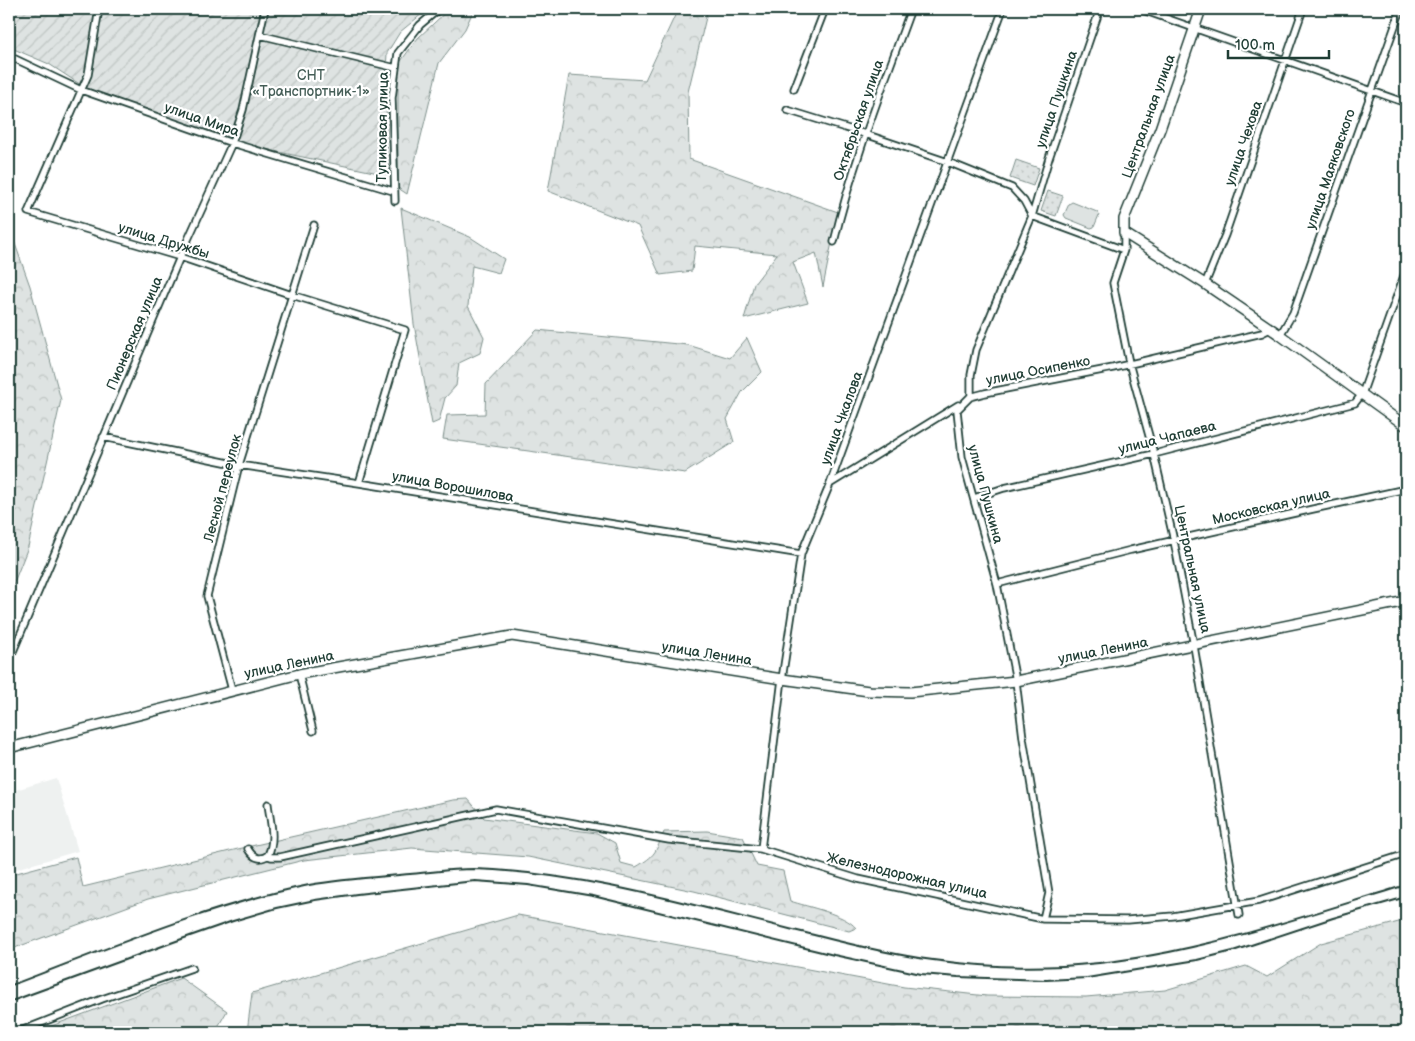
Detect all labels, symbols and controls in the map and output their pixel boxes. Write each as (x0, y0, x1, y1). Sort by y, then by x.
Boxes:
scale bar (1228, 28, 1329, 60)
text: 100 m (1235, 36, 1275, 55)
street label: улица Пушкина (1032, 48, 1081, 150)
street label: Центральная улица (1118, 51, 1179, 180)
street label: Октябрьская улица (830, 57, 887, 183)
park label: СНТ «Транспортник-1» (252, 67, 370, 100)
street label: Тупиковая улица (373, 71, 392, 183)
street label: улица Чехова (1221, 98, 1266, 188)
street label: улица Мира (162, 99, 242, 140)
street label: улица Маяковского (1302, 107, 1359, 231)
street label: улица Дружбы (116, 219, 211, 262)
street label: Пионерская улица (103, 273, 166, 393)
street label: улица Осипенко (985, 352, 1092, 389)
street label: улица Чкалова (817, 368, 866, 467)
street label: улица Чапаева (1117, 417, 1218, 458)
street label: Лесной переулок (200, 432, 245, 545)
street label: улица Пушкина (964, 443, 1007, 546)
street label: улица Ворошилова (391, 467, 516, 506)
street label: Московская улица (1211, 485, 1332, 528)
street label: Центральная улица (1171, 504, 1215, 635)
street label: улица Ленина (1057, 633, 1150, 668)
street label: улица Ленина (661, 638, 754, 669)
street label: улица Ленина (243, 647, 336, 682)
street label: Железнодорожная улица (825, 849, 990, 902)

